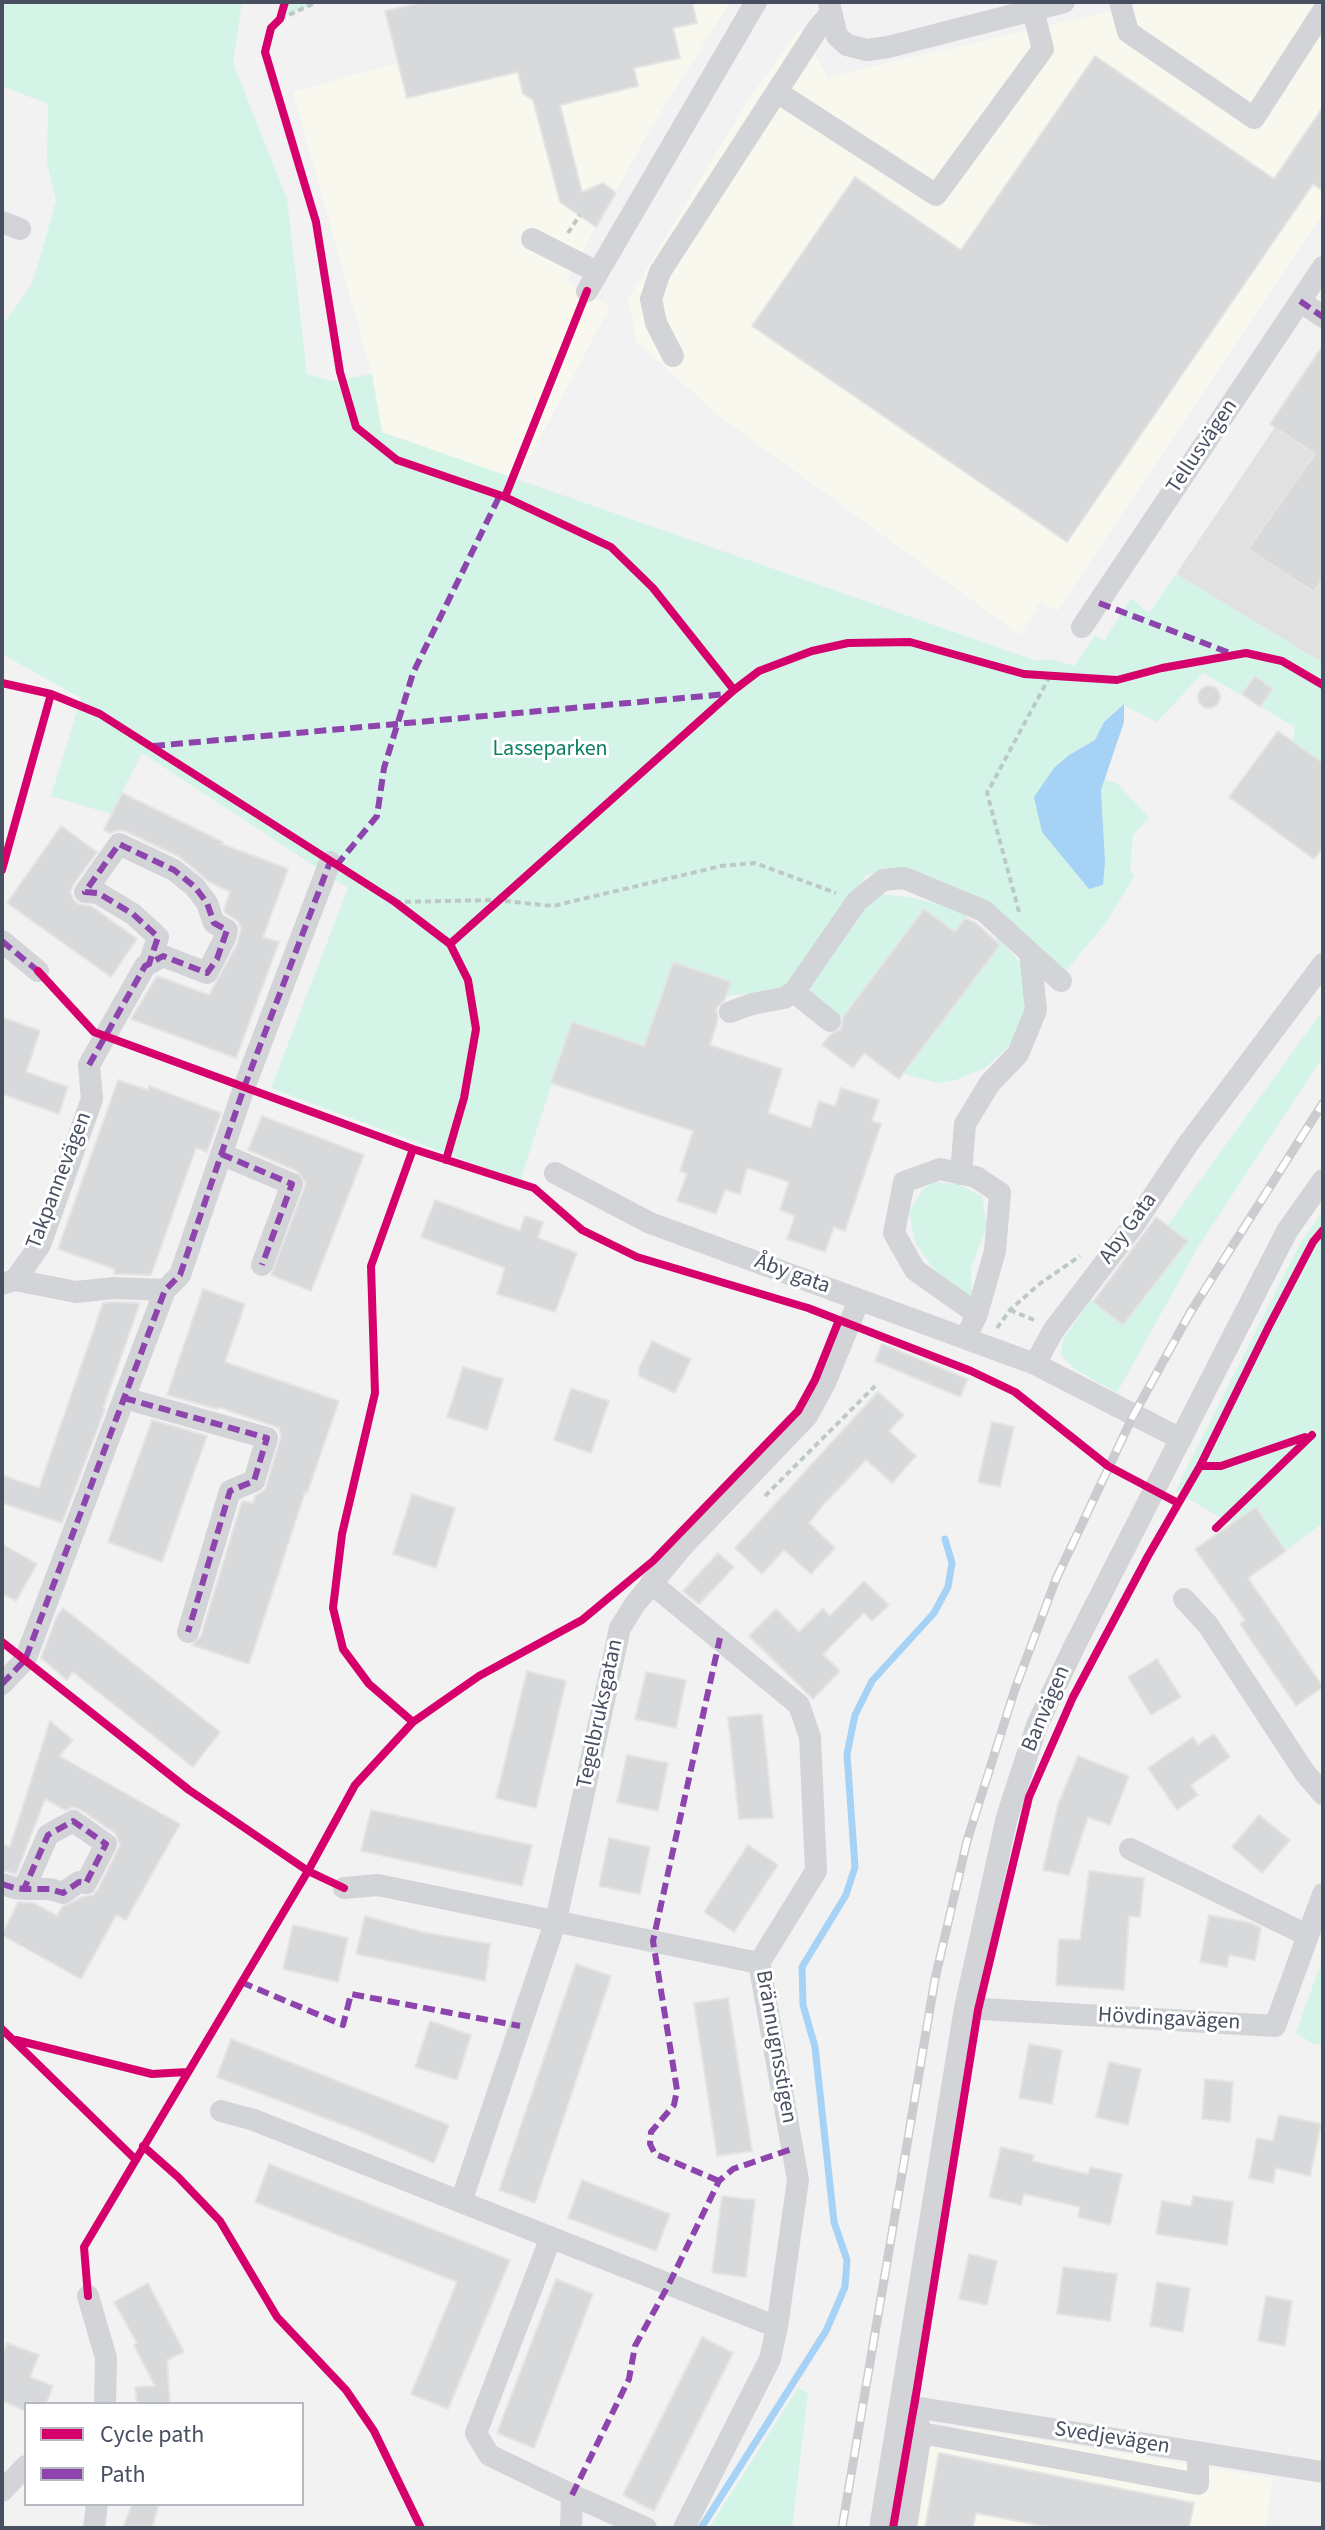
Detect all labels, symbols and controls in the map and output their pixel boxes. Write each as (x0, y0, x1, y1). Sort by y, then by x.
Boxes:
street label: Tellusvägen (1162, 395, 1244, 499)
park label: Lasseparken (492, 737, 608, 763)
street label: Takpannevägen (22, 1109, 98, 1253)
street label: Aby Gata (1094, 1188, 1164, 1270)
street label: Åby gata (751, 1249, 833, 1301)
street label: Tegelbruksgatan (572, 1637, 630, 1791)
street label: Banvägen (1017, 1662, 1077, 1756)
street label: Brännugnsstigen (749, 1968, 801, 2126)
street label: Hövdingavägen (1097, 2003, 1241, 2037)
legend (24, 2402, 304, 2506)
text: Cycle path (100, 2417, 204, 2452)
street label: Svedjevägen (1053, 2417, 1171, 2461)
text: Path (100, 2457, 146, 2492)

